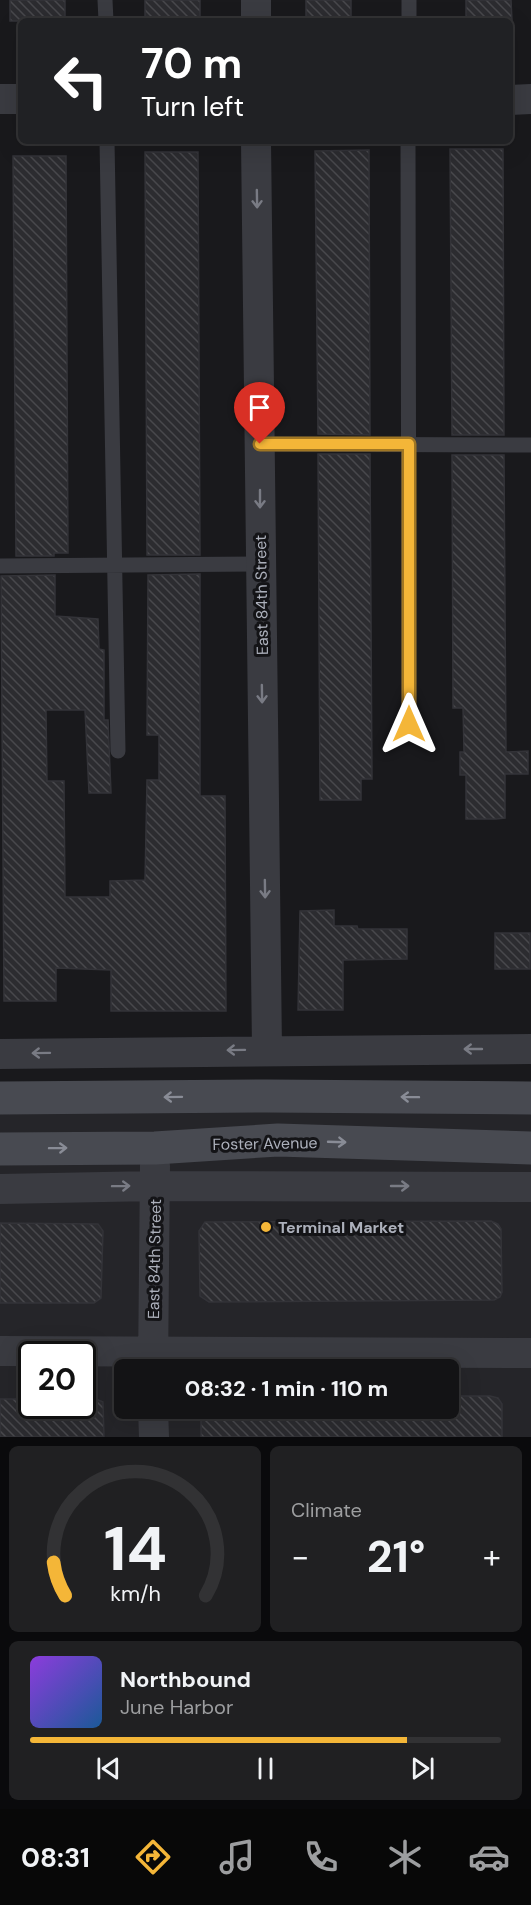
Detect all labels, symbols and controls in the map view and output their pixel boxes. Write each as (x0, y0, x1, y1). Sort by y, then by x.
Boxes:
text: 70 m (141, 36, 242, 91)
icon: left (42, 42, 120, 120)
text: Turn left (141, 89, 244, 124)
one-way arrow (251, 189, 263, 209)
pin (234, 382, 285, 444)
icon: arrive (243, 391, 276, 424)
one-way arrow (254, 489, 266, 509)
street label: East 84th Street (250, 535, 273, 655)
one-way arrow (256, 684, 268, 704)
position arrow (377, 692, 441, 756)
one-way arrow (259, 879, 271, 899)
one-way arrow (463, 1043, 483, 1055)
one-way arrow (226, 1044, 246, 1056)
one-way arrow (31, 1047, 51, 1059)
one-way arrow (163, 1091, 183, 1103)
one-way arrow (400, 1091, 420, 1103)
street label: Foster Avenue (212, 1132, 318, 1155)
one-way arrow (327, 1136, 347, 1148)
one-way arrow (48, 1143, 68, 1154)
one-way arrow (390, 1180, 410, 1192)
one-way arrow (111, 1181, 131, 1192)
street label: East 84th Street (143, 1199, 166, 1319)
place label: Terminal Market (278, 1217, 404, 1238)
marker: Terminal Market (259, 1220, 273, 1234)
speed limit sign: 20 (18, 1341, 96, 1419)
text: 08:32 · 1 min · 110 m (185, 1374, 388, 1403)
text: Climate (291, 1497, 362, 1523)
text: 14 (103, 1508, 167, 1589)
text: 21° (367, 1527, 425, 1586)
text: − (291, 1535, 309, 1578)
text: + (483, 1535, 501, 1578)
text: km/h (110, 1580, 160, 1608)
text: Northbound (120, 1665, 251, 1694)
text: June Harbor (120, 1694, 233, 1720)
icon: previous (92, 1752, 125, 1785)
icon: pause (249, 1752, 282, 1785)
icon: next (406, 1752, 439, 1785)
icon: directions (132, 1836, 174, 1878)
icon: music (216, 1836, 258, 1878)
icon: phone (300, 1836, 342, 1878)
icon: climate (384, 1836, 426, 1878)
icon: car (468, 1836, 510, 1878)
text: 08:31 (21, 1840, 90, 1875)

